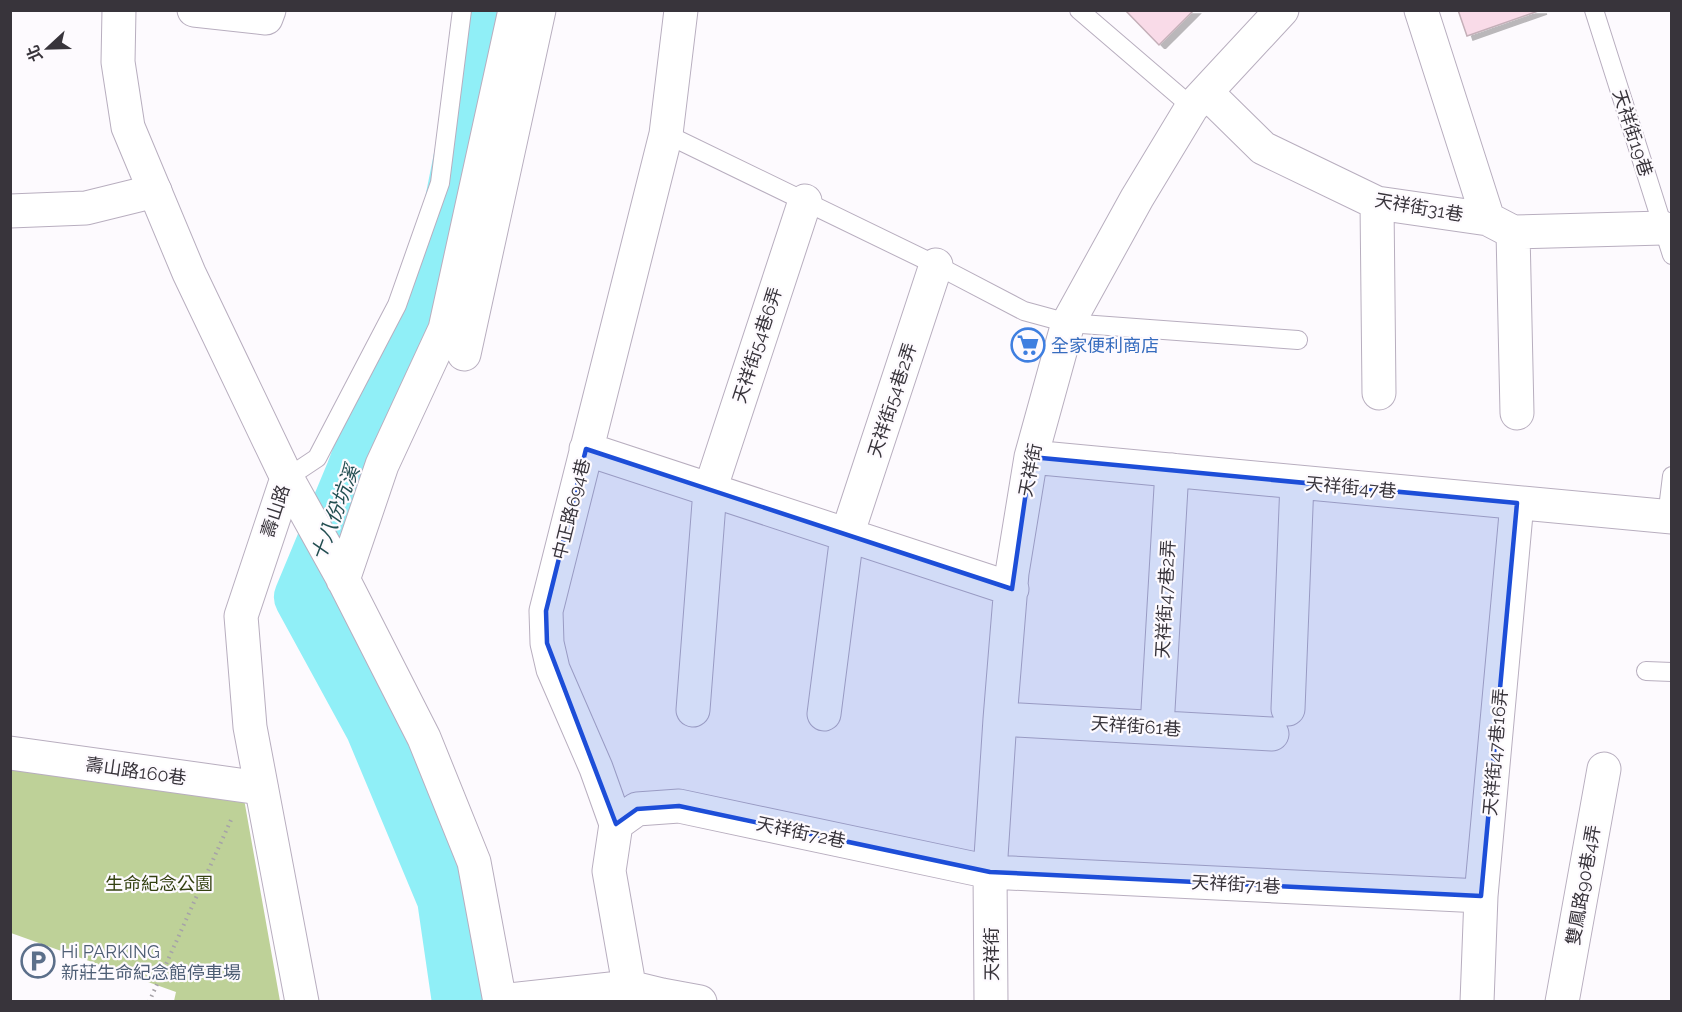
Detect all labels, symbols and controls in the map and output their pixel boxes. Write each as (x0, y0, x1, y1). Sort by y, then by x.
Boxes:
north arrow (18, 18, 78, 78)
text: 北 (23, 42, 46, 64)
street label: 天祥街19巷 (1609, 87, 1657, 179)
street label: 天祥街31巷 (1373, 189, 1465, 225)
street label: 天祥街54巷6弄 (728, 284, 786, 406)
supermarket icon: 全家便利商店 (1010, 327, 1046, 363)
place label: 全家便利商店 (1051, 335, 1159, 356)
street label: 天祥街54巷2弄 (864, 340, 920, 460)
street label: 天祥街 (1015, 441, 1045, 499)
street label: 中正路694巷 (548, 456, 594, 562)
water label: 十八份坑溪 (306, 459, 365, 564)
street label: 天祥街47巷 (1305, 473, 1397, 501)
street label: 壽山路 (257, 482, 293, 540)
street label: 天祥街47巷2弄 (1151, 539, 1179, 659)
street label: 天祥街47巷16弄 (1479, 687, 1511, 817)
street label: 天祥街61巷 (1090, 712, 1182, 740)
street label: 壽山路160巷 (84, 754, 188, 788)
street label: 天祥街72巷 (754, 812, 848, 852)
street label: 雙鳳路90巷4弄 (1562, 823, 1604, 947)
street label: 天祥街71巷 (1191, 871, 1281, 897)
park label: 生命紀念公園 (105, 873, 213, 894)
street label: 天祥街 (981, 927, 1002, 981)
place label: Hi PARKING 新莊生命紀念館停車場 (61, 941, 241, 983)
parking icon: Hi PARKING 新莊生命紀念館停車場 (20, 943, 56, 979)

